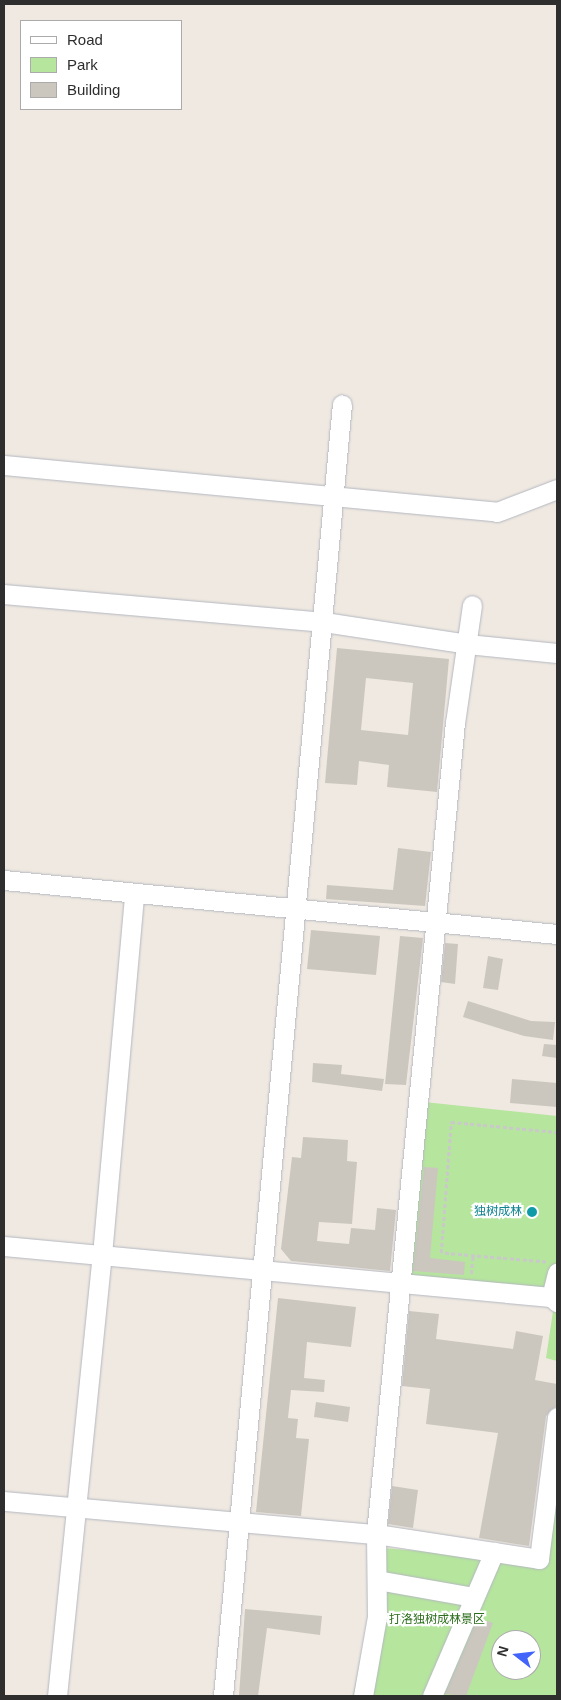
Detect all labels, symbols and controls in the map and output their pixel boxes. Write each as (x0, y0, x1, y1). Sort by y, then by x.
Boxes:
legend (20, 20, 182, 110)
text: Road (67, 31, 103, 48)
text: Park (67, 56, 98, 73)
text: Building (67, 81, 120, 98)
place label: 独树成林 (474, 1205, 522, 1219)
marker: 独树成林 (526, 1206, 538, 1218)
park label: 打洛独树成林景区 (389, 1613, 485, 1627)
north arrow (491, 1630, 541, 1680)
text: N (493, 1644, 512, 1658)

